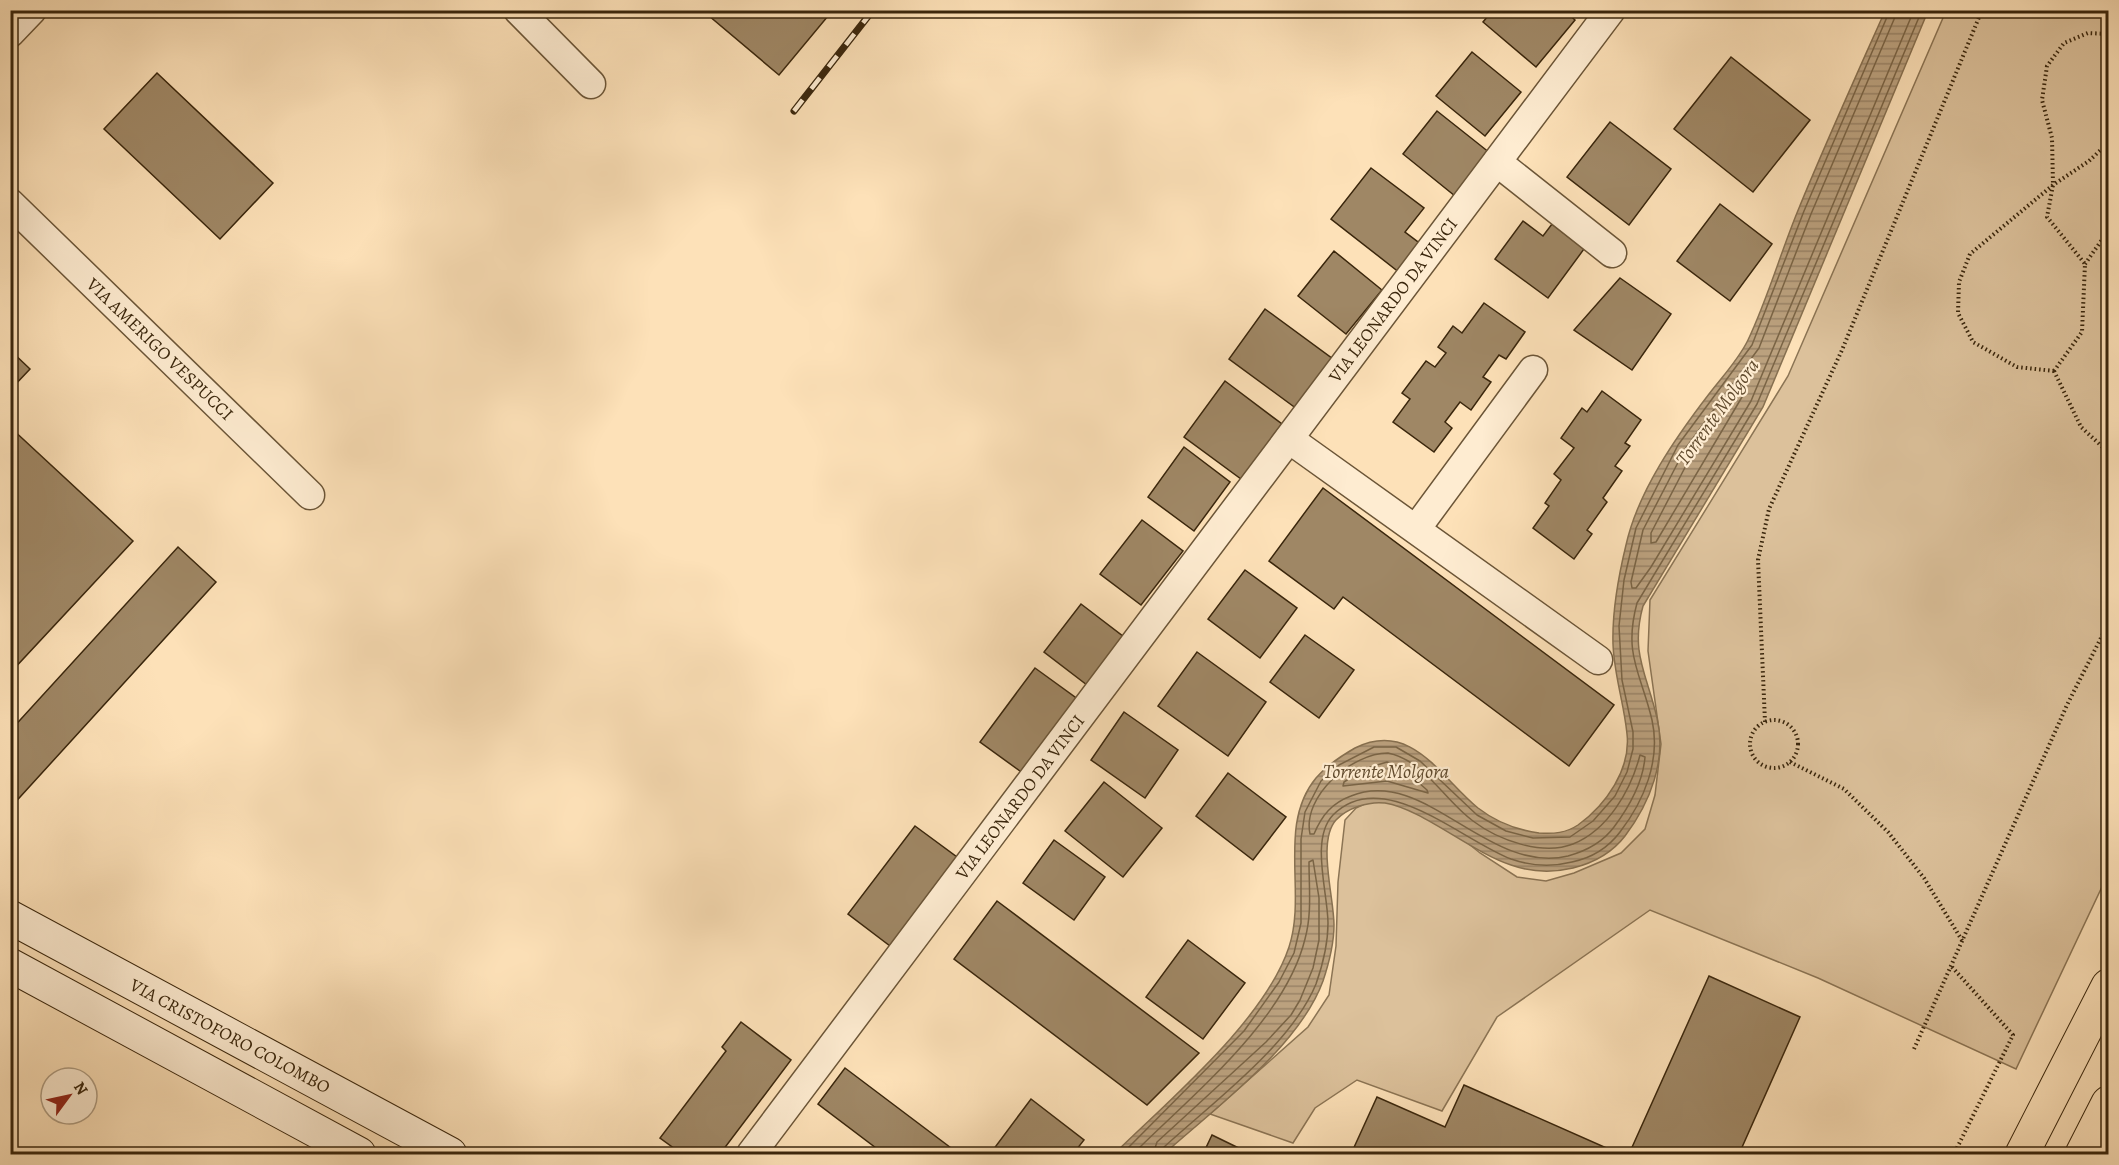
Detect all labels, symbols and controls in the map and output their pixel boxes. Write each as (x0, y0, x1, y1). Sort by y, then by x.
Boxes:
street label: VIA LEONARDO DA VINCI (1322, 213, 1463, 388)
street label: VIA AMERIGO VESPUCCI (81, 272, 239, 426)
water label: Torrente Molgora (1669, 353, 1765, 471)
street label: VIA LEONARDO DA VINCI (949, 710, 1090, 885)
water label: Torrente Molgora (1323, 758, 1449, 785)
street label: VIA CRISTOFORO COLOMBO (125, 972, 334, 1099)
north arrow (39, 1066, 99, 1126)
text: N (68, 1077, 93, 1100)

